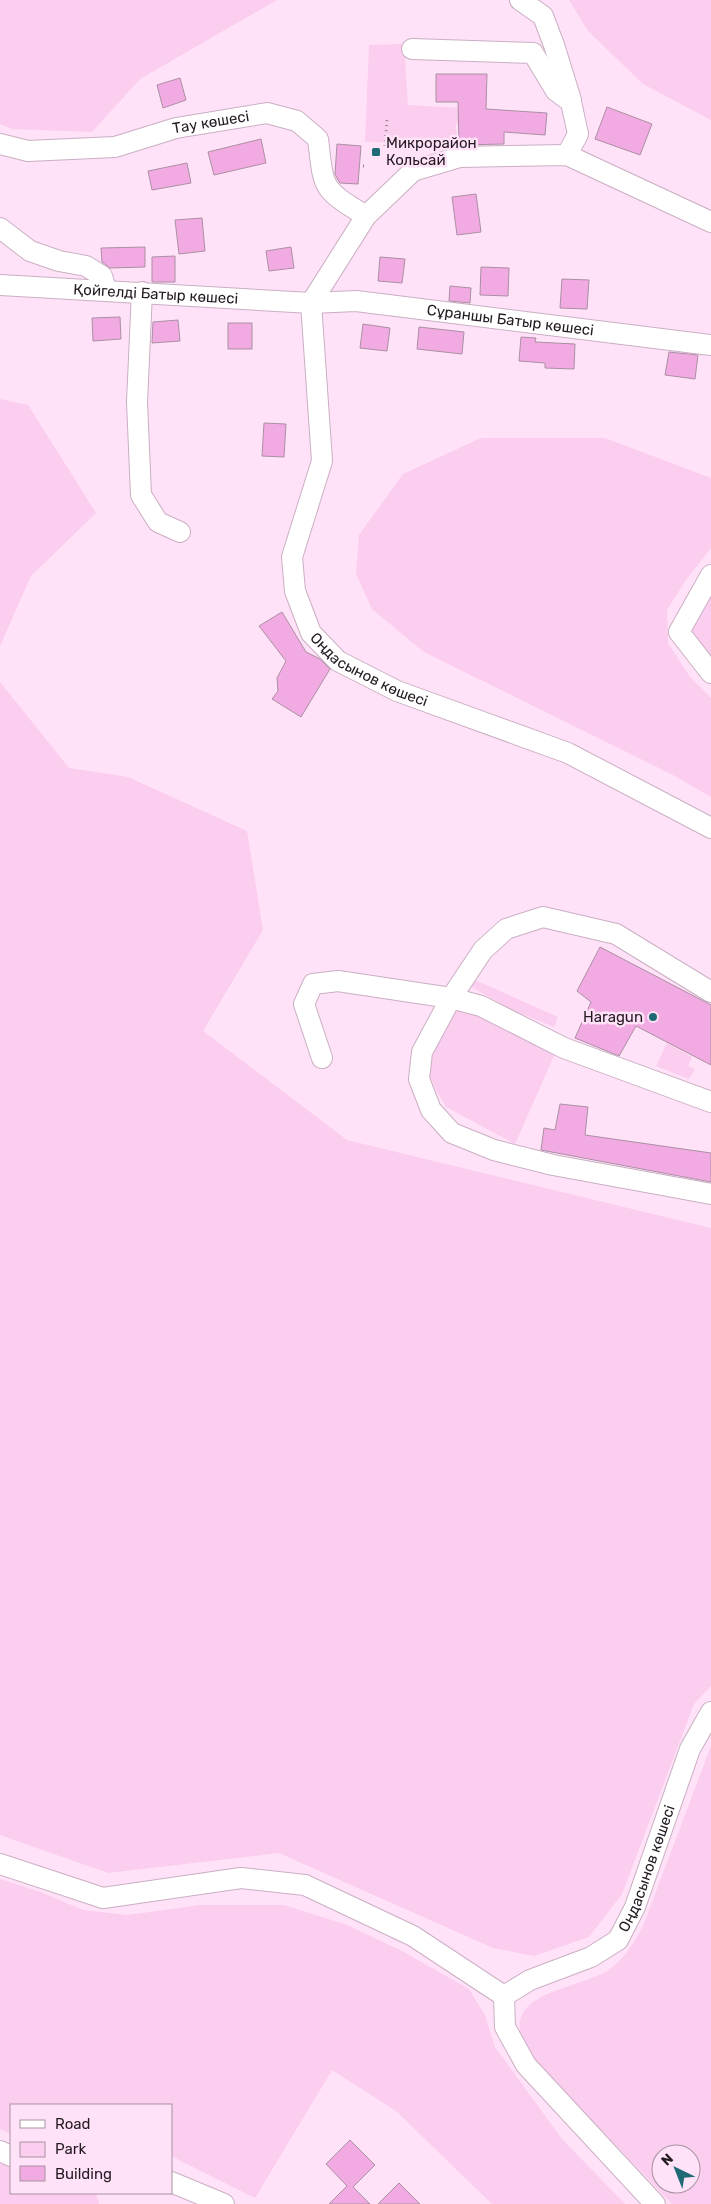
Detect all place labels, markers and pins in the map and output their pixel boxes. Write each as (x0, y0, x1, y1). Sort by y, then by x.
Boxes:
place label: Микрорайон Кольсай (386, 134, 477, 169)
marker: Микрорайон Кольсай (370, 146, 382, 158)
place label: Haragun (583, 1008, 643, 1026)
marker: Haragun (647, 1011, 659, 1023)

